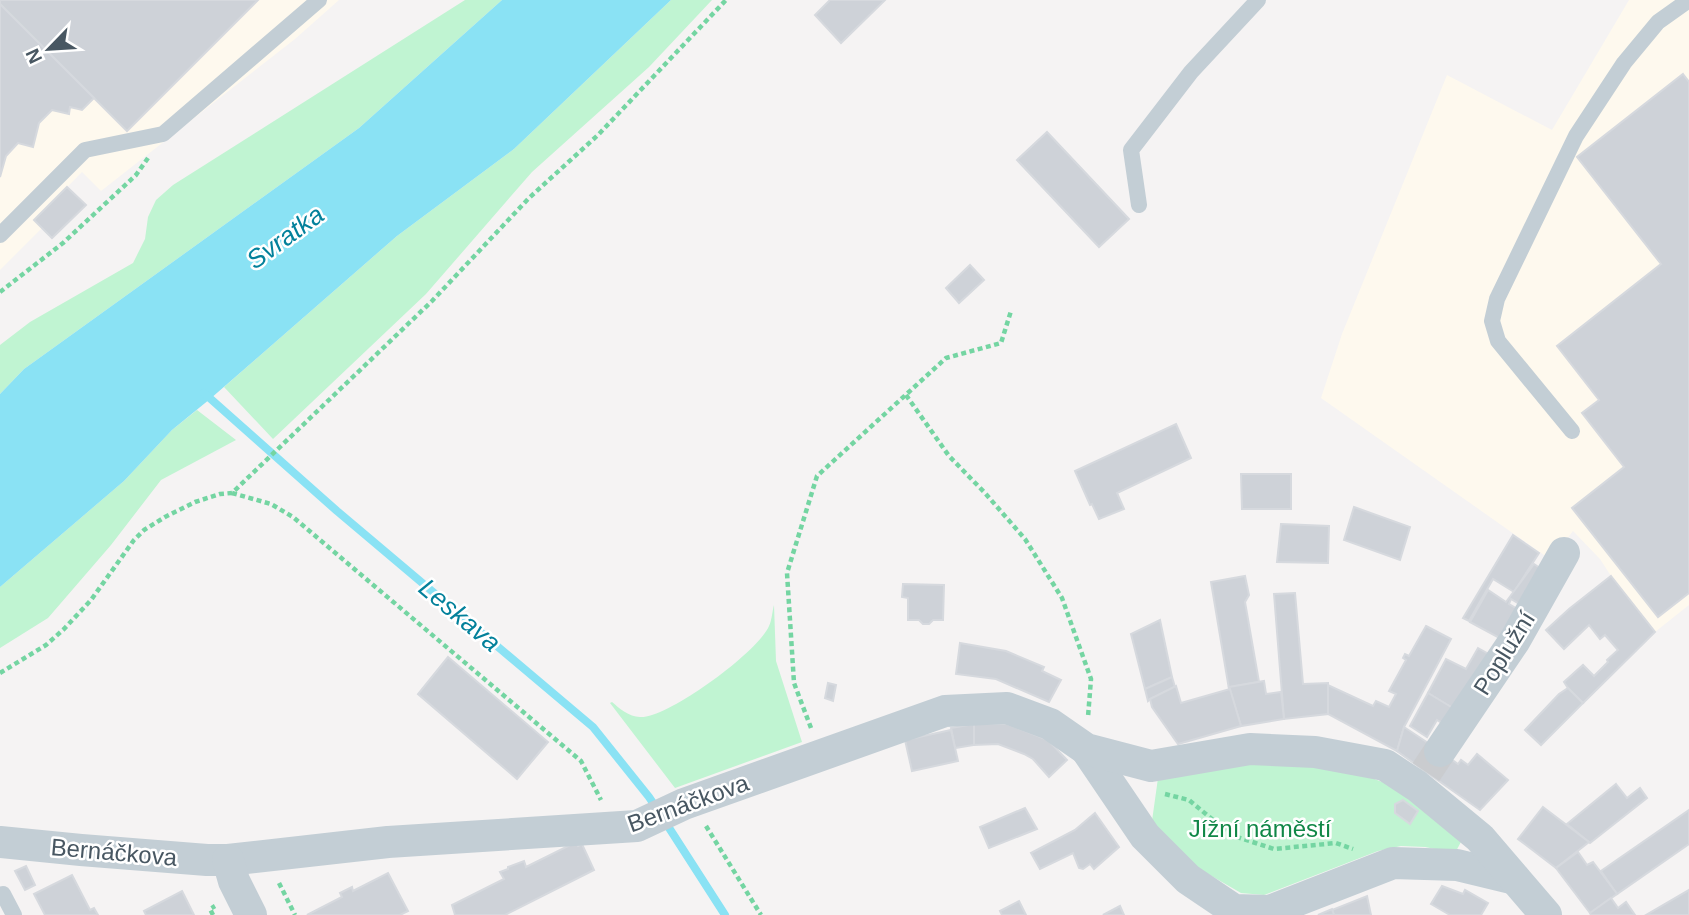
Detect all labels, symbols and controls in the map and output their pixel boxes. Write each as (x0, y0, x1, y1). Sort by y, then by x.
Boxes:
north arrow (14, 14, 84, 84)
text: N (22, 45, 46, 67)
water label: Svratka (241, 199, 329, 275)
water label: Leskava (413, 572, 507, 658)
street label: Poplužní (1468, 606, 1540, 700)
street label: Bernáčkova (624, 768, 753, 837)
park label: Jížní náměstí (1189, 815, 1332, 842)
street label: Bernáčkova (50, 833, 179, 871)

